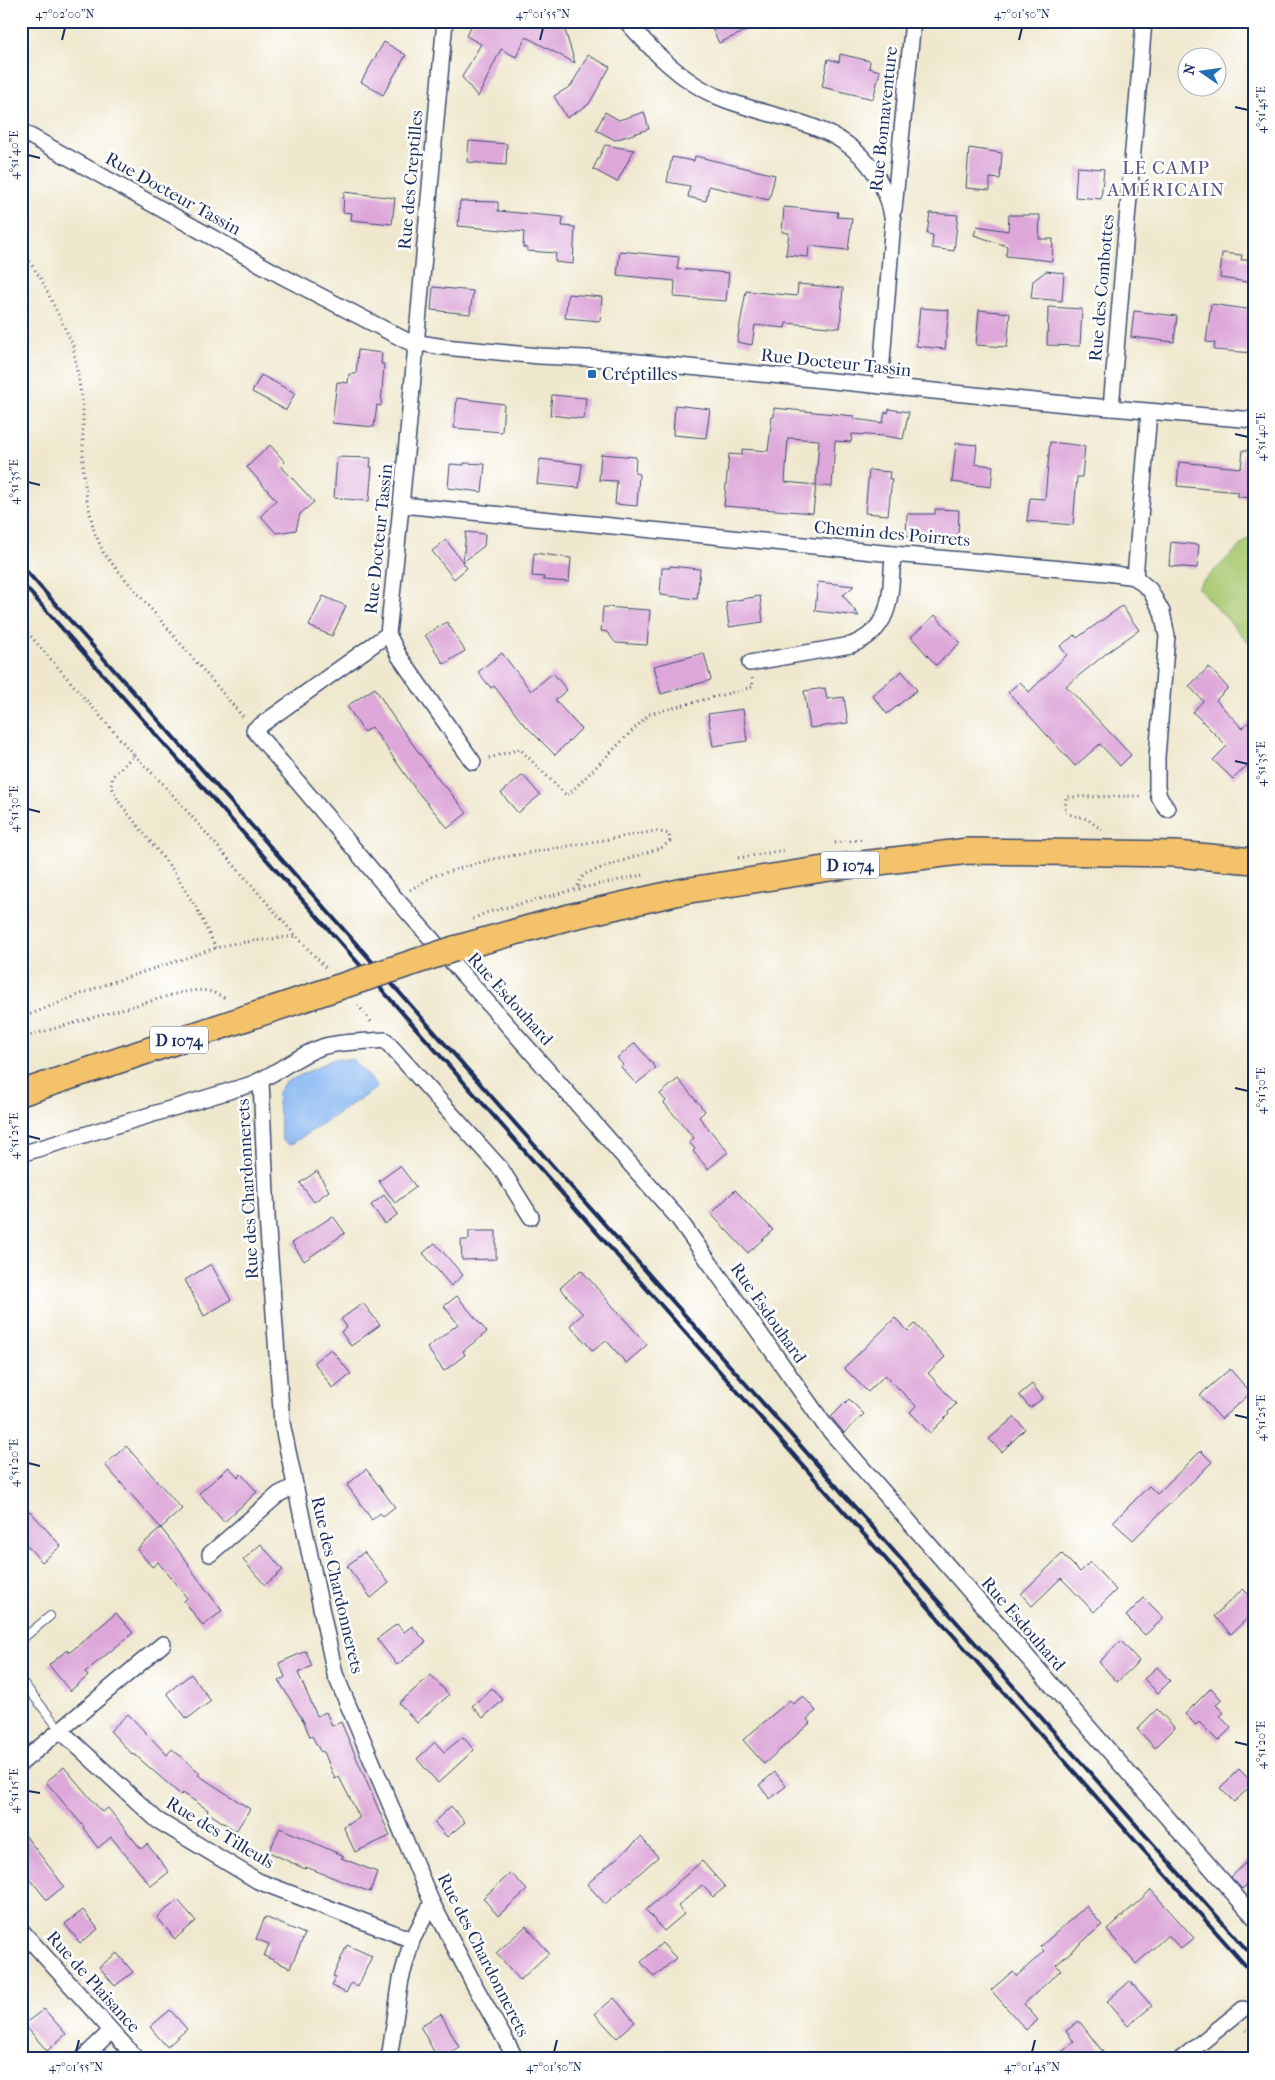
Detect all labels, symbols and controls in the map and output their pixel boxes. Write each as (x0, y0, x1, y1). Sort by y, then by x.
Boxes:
text: 47°02'00"N (35, 7, 95, 21)
text: 47°01'55"N (516, 7, 570, 21)
text: 47°01'50"N (994, 7, 1050, 21)
street label: Rue Bonnaventure (866, 45, 902, 193)
north arrow (1178, 48, 1228, 98)
text: N (1180, 62, 1199, 76)
text: 4°51'45"E (1254, 86, 1268, 134)
street label: Rue des Creptilles (394, 109, 428, 251)
text: 4°51'40"E (7, 130, 21, 180)
street label: Rue Docteur Tassin (102, 148, 245, 240)
district label: LE CAMP AMÉRICAIN (1106, 157, 1225, 201)
street label: Rue des Combottes (1085, 213, 1119, 363)
street label: Rue Docteur Tassin (760, 345, 913, 381)
place label: Créptilles (602, 364, 678, 385)
marker: Créptilles (586, 368, 598, 380)
text: 4°51'40"E (1254, 412, 1268, 462)
text: 4°51'35"E (7, 459, 21, 505)
street label: Rue Docteur Tassin (361, 462, 397, 615)
street label: Chemin des Poirrets (813, 517, 971, 551)
text: 4°51'35"E (1254, 741, 1268, 787)
text: 4°51'30"E (7, 785, 21, 833)
road number: D 1074 (821, 852, 879, 878)
street label: Rue Esdouhard (463, 948, 557, 1050)
road number: D 1074 (150, 1026, 208, 1054)
text: 4°51'30"E (1254, 1067, 1268, 1115)
street label: Rue des Chardonnerets (233, 1098, 263, 1280)
text: 4°51'25"E (7, 1113, 21, 1159)
street label: Rue Esdouhard (726, 1259, 811, 1367)
text: 4°51'25"E (1254, 1395, 1268, 1441)
text: 4°51'20"E (7, 1439, 21, 1487)
street label: Rue des Chardonnerets (306, 1495, 368, 1676)
street label: Rue Esdouhard (976, 1573, 1070, 1676)
text: 4°51'20"E (1254, 1721, 1268, 1769)
text: 4°51'15"E (7, 1769, 21, 1813)
street label: Rue des Tilleuls (162, 1792, 278, 1874)
street label: Rue des Chardonnerets (433, 1870, 534, 2041)
street label: Rue de Plaisance (42, 1927, 144, 2037)
text: 47°01'55"N (49, 2060, 103, 2074)
text: 47°01'50"N (526, 2060, 582, 2074)
text: 47°01'45"N (1004, 2060, 1060, 2074)

